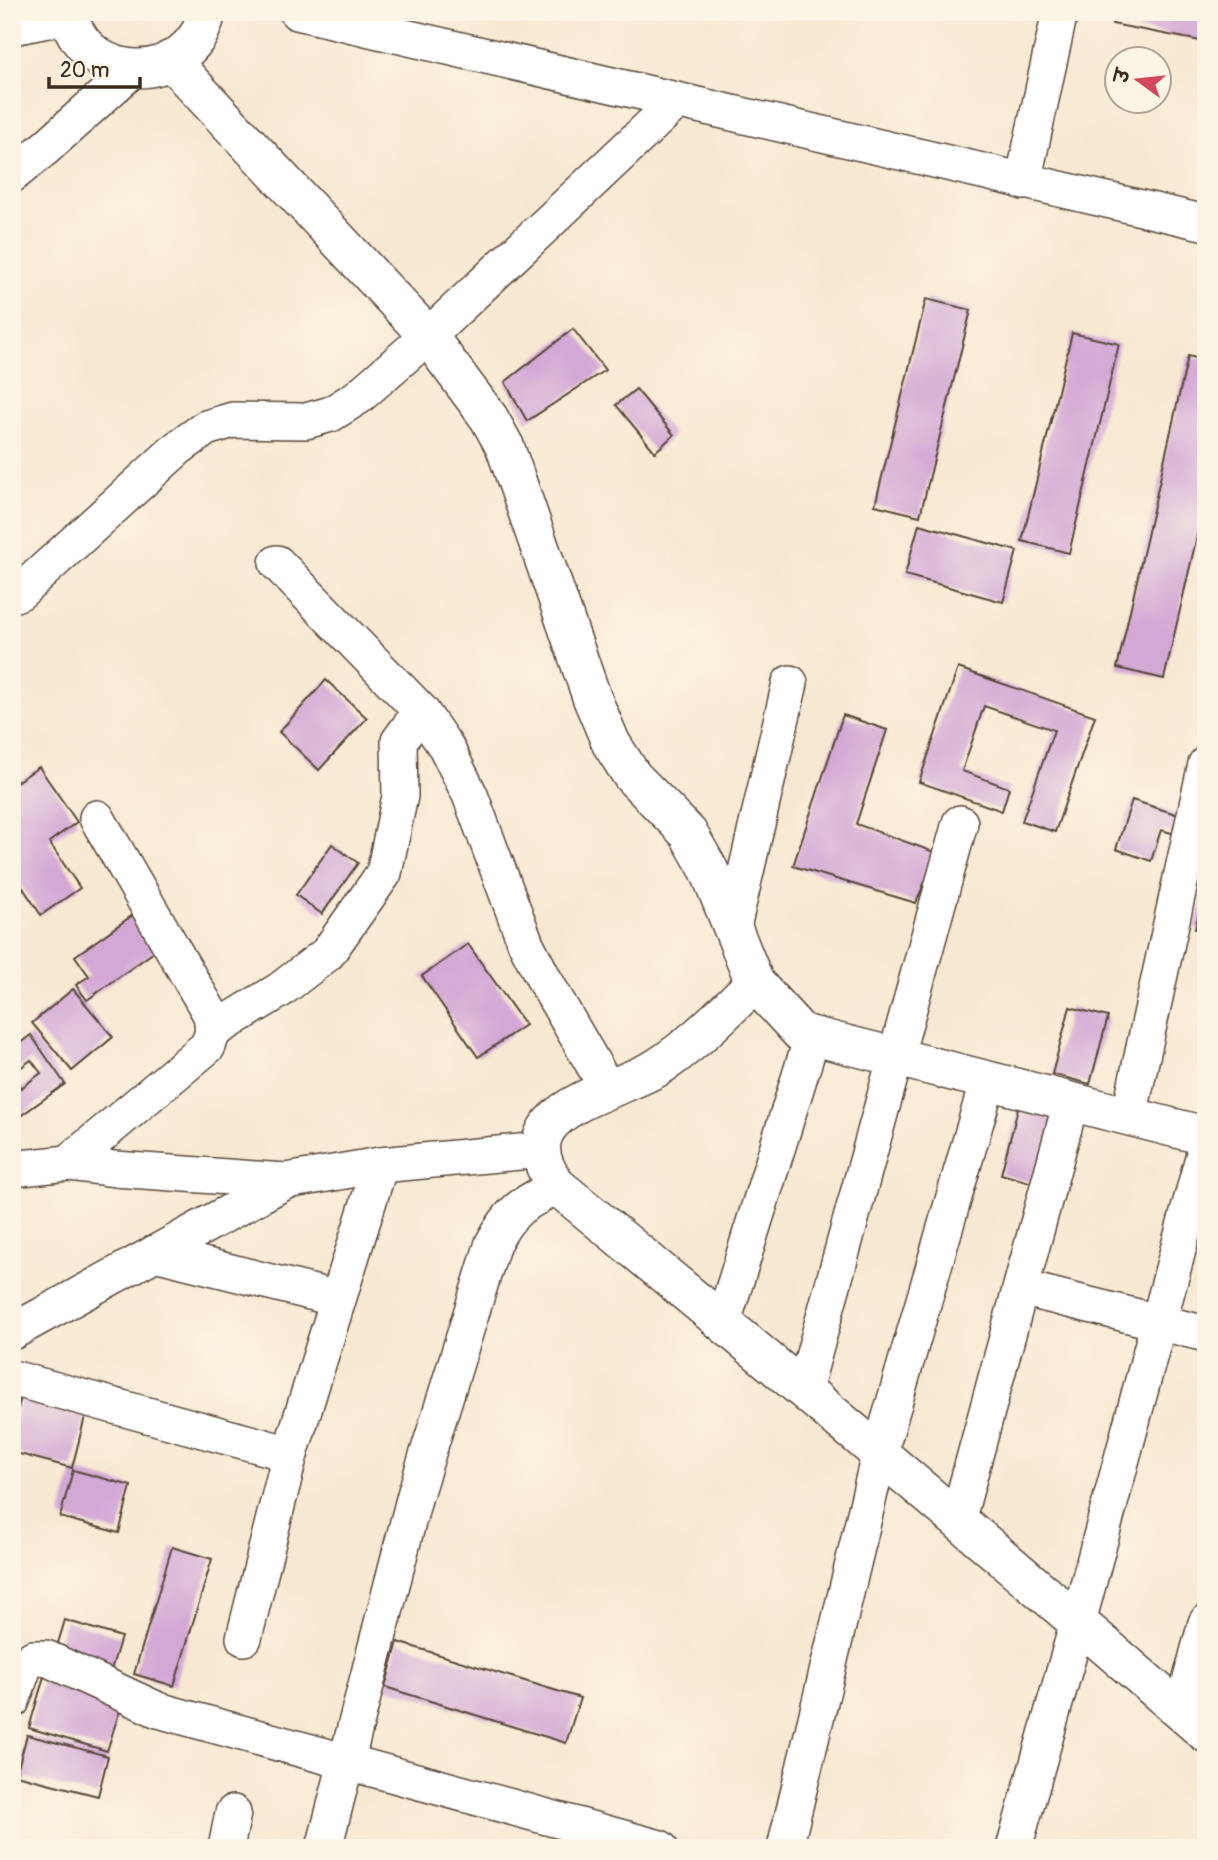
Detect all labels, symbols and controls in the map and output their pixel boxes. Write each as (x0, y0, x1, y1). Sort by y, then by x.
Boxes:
scale bar (49, 46, 140, 90)
north arrow (1102, 46, 1172, 116)
text: 20 m (60, 57, 109, 84)
text: उ (1109, 64, 1136, 87)

